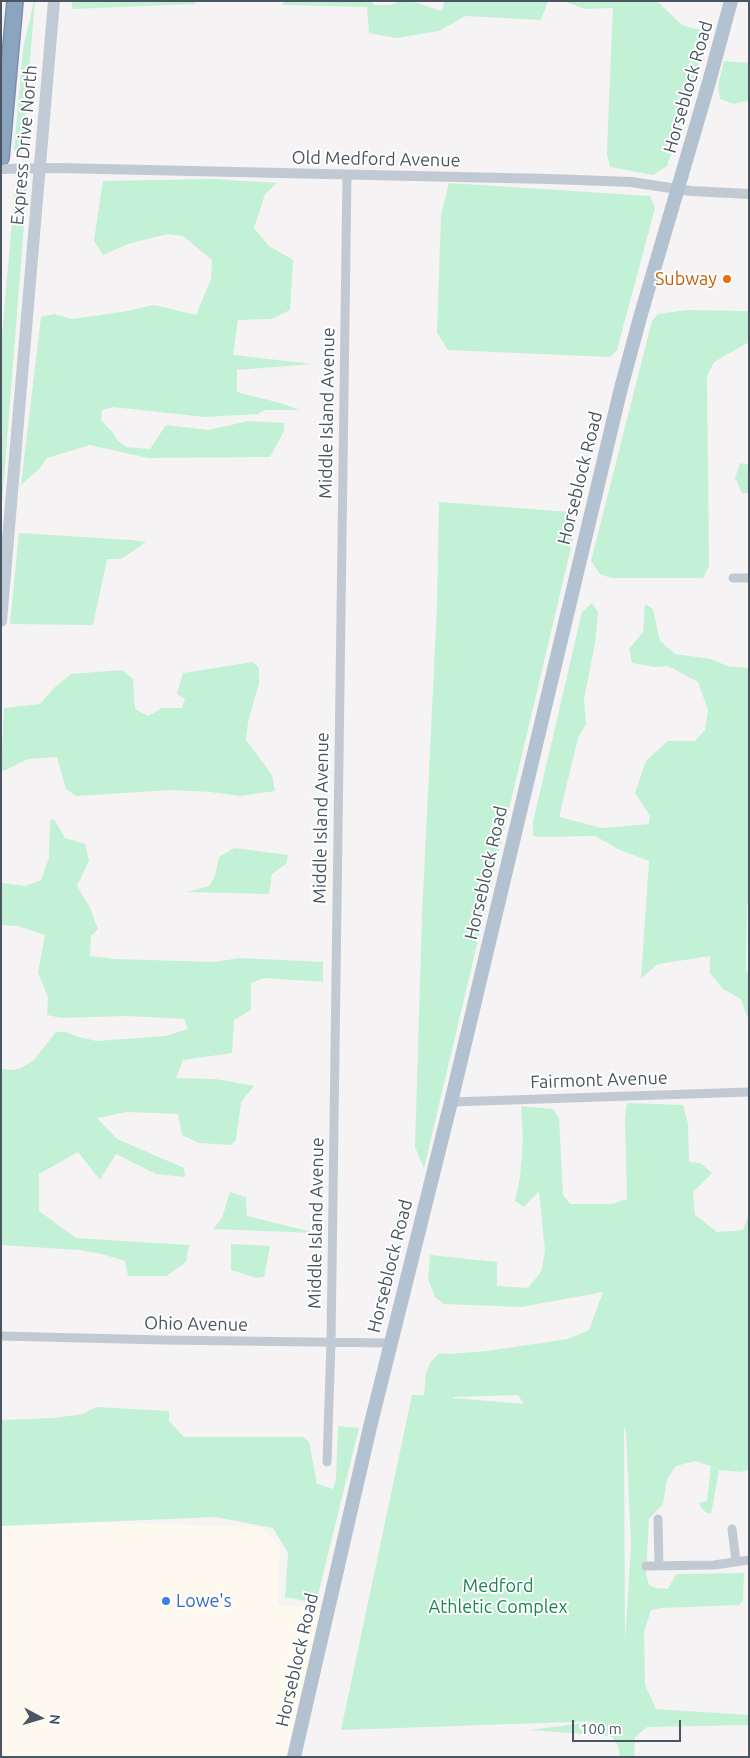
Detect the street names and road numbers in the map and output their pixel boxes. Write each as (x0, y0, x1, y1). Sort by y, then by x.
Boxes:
street label: Horseblock Road (659, 18, 717, 156)
street label: Express Drive North (6, 64, 42, 226)
street label: Old Medford Avenue (291, 147, 461, 171)
street label: Middle Island Avenue (315, 327, 339, 499)
street label: Horseblock Road (553, 409, 607, 547)
street label: Middle Island Avenue (309, 732, 333, 904)
street label: Horseblock Road (460, 804, 512, 942)
street label: Fairmont Avenue (530, 1067, 668, 1093)
street label: Middle Island Avenue (304, 1137, 328, 1309)
street label: Horseblock Road (363, 1197, 417, 1335)
street label: Ohio Avenue (144, 1312, 248, 1336)
street label: Horseblock Road (271, 1591, 323, 1729)

